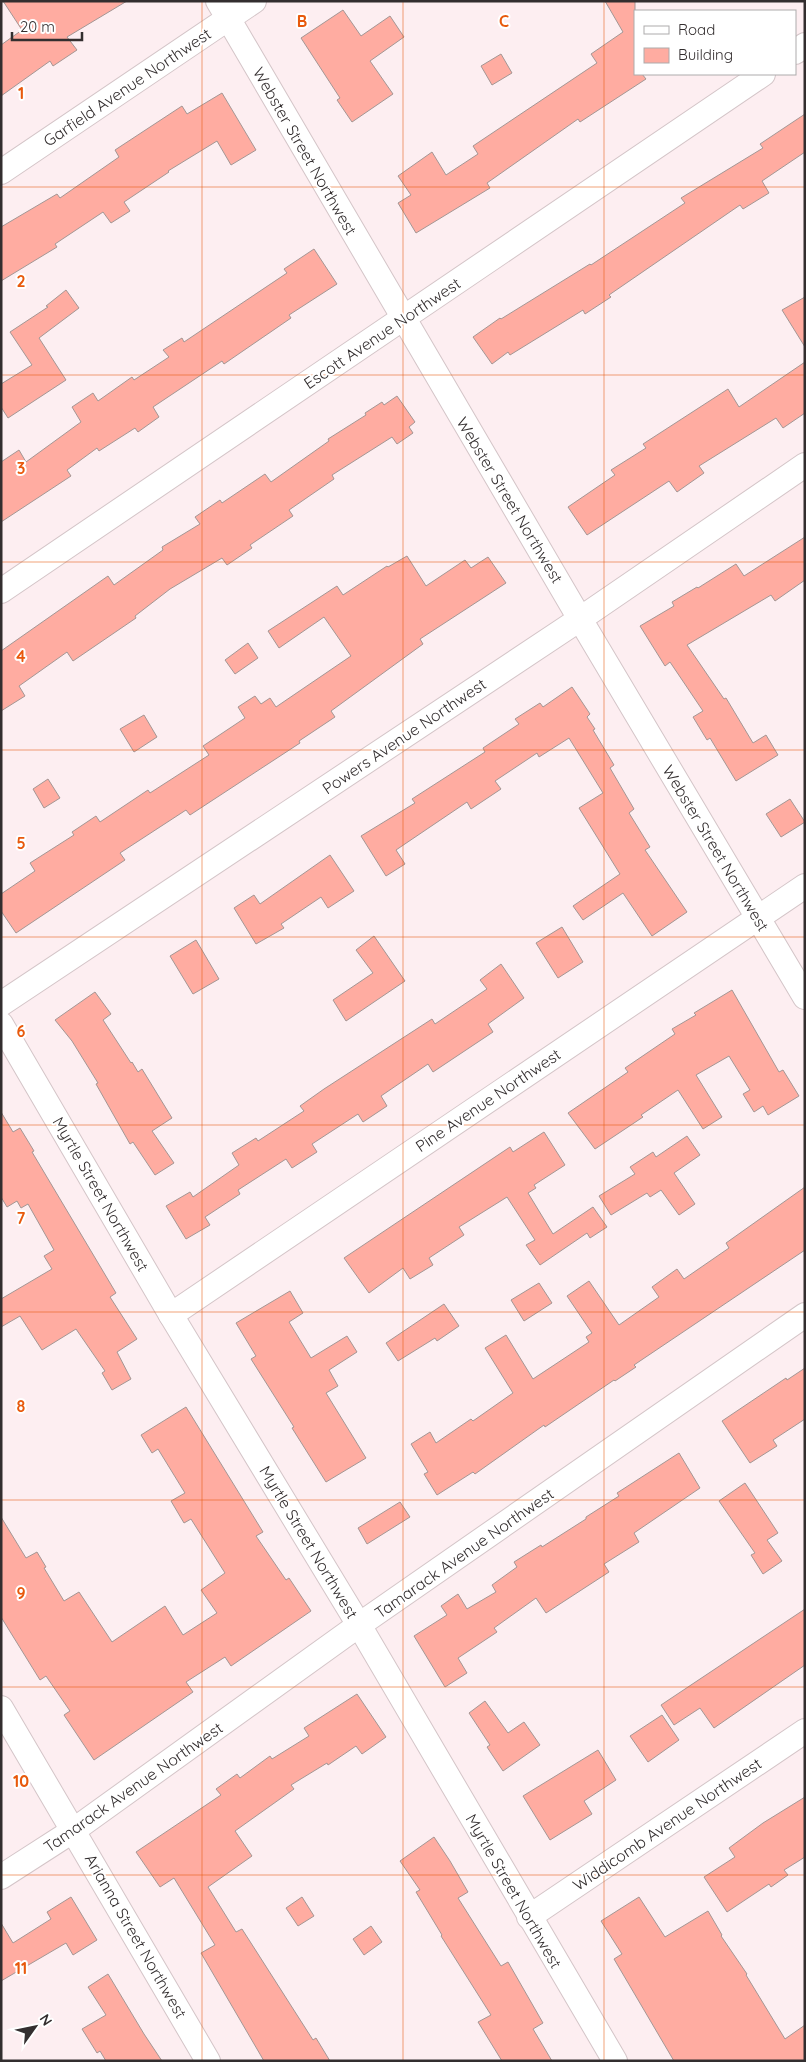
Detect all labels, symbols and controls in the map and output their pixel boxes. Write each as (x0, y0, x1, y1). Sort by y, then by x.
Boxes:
scale bar (12, 10, 82, 42)
legend (634, 10, 796, 75)
text: B (297, 11, 307, 31)
text: C (499, 11, 509, 31)
text: 20 m (20, 17, 55, 36)
text: Road (678, 20, 715, 39)
street label: Garfield Avenue Northwest (39, 23, 215, 151)
text: Building (678, 45, 733, 64)
street label: Webster Street Northwest (249, 64, 361, 238)
text: 1 (18, 83, 24, 103)
text: 2 (16, 271, 26, 291)
street label: Escott Avenue Northwest (300, 273, 464, 393)
street label: Webster Street Northwest (452, 413, 568, 587)
text: 3 (17, 458, 25, 478)
text: 4 (16, 646, 26, 666)
street label: Powers Avenue Northwest (318, 674, 490, 798)
street label: Webster Street Northwest (658, 761, 774, 935)
text: 5 (16, 833, 26, 853)
text: 6 (17, 1021, 26, 1041)
street label: Pine Avenue Northwest (412, 1044, 564, 1156)
street label: Myrtle Street Northwest (49, 1113, 153, 1275)
text: 7 (17, 1208, 26, 1228)
text: 8 (17, 1396, 26, 1416)
street label: Myrtle Street Northwest (255, 1462, 363, 1622)
street label: Tamarack Avenue Northwest (371, 1483, 557, 1623)
text: 9 (16, 1583, 26, 1603)
street label: Tamarack Avenue Northwest (40, 1717, 226, 1857)
street label: Widdicomb Avenue Northwest (569, 1753, 765, 1895)
text: 10 (13, 1771, 29, 1791)
street label: Myrtle Street Northwest (462, 1810, 566, 1972)
street label: Arianna Street Northwest (81, 1850, 191, 2022)
text: 11 (15, 1958, 27, 1978)
north arrow (10, 2002, 60, 2052)
text: N (36, 2011, 56, 2029)

